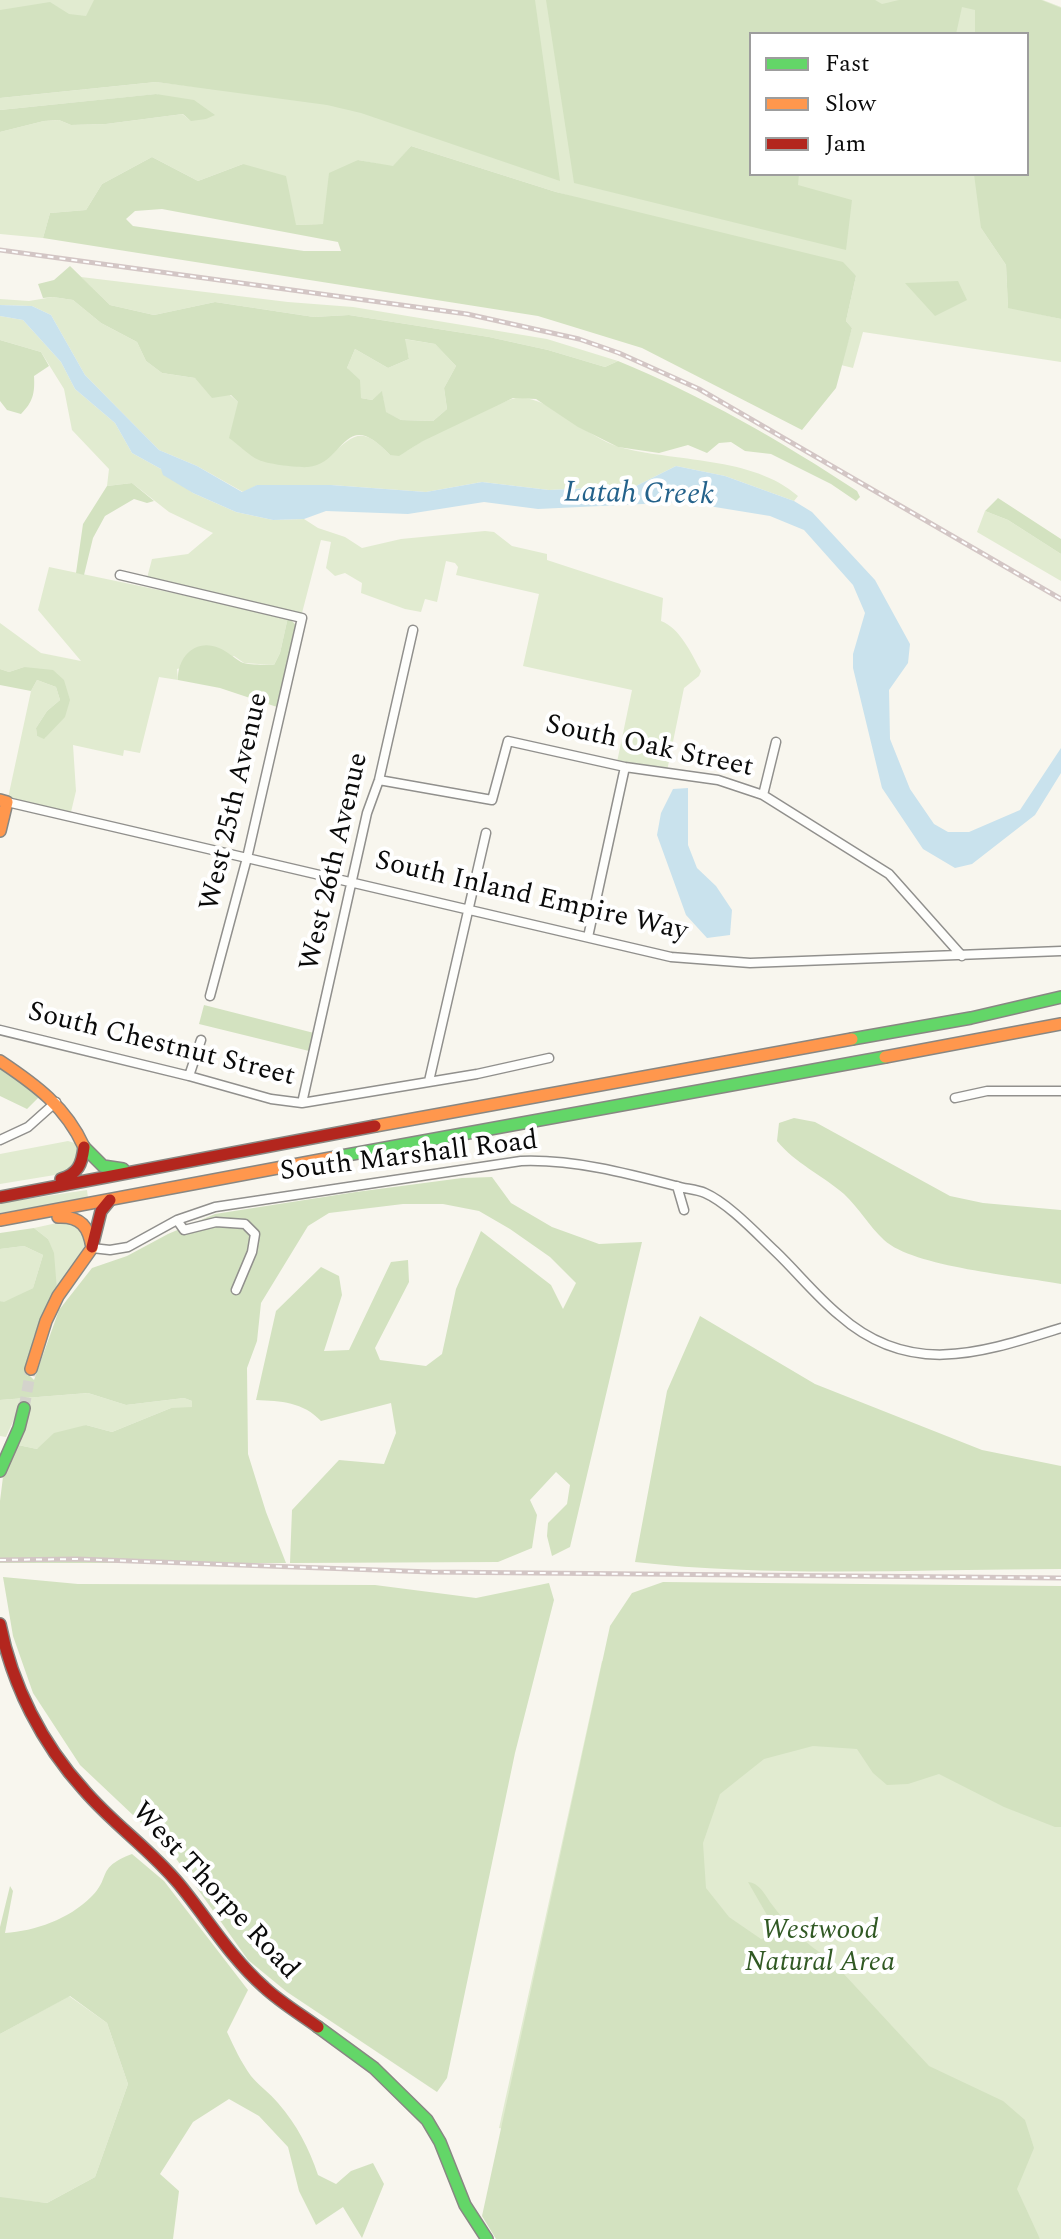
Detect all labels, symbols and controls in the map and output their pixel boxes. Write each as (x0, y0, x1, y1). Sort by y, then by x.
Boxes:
legend (749, 32, 1029, 176)
text: Fast (825, 46, 870, 82)
text: Slow (825, 86, 876, 122)
text: Jam (825, 126, 866, 162)
water label: Latah Creek (564, 477, 714, 515)
street label: West 25th Avenue (195, 690, 277, 914)
street label: South Oak Street (542, 710, 756, 786)
street label: West 26th Avenue (295, 750, 377, 974)
street label: South Inland Empire Way (371, 846, 691, 950)
street label: South Chestnut Street (24, 997, 298, 1095)
street label: South Marshall Road (278, 1126, 540, 1190)
street label: West Thorpe Road (123, 1796, 305, 1988)
park label: Westwood Natural Area (745, 1916, 895, 1982)

